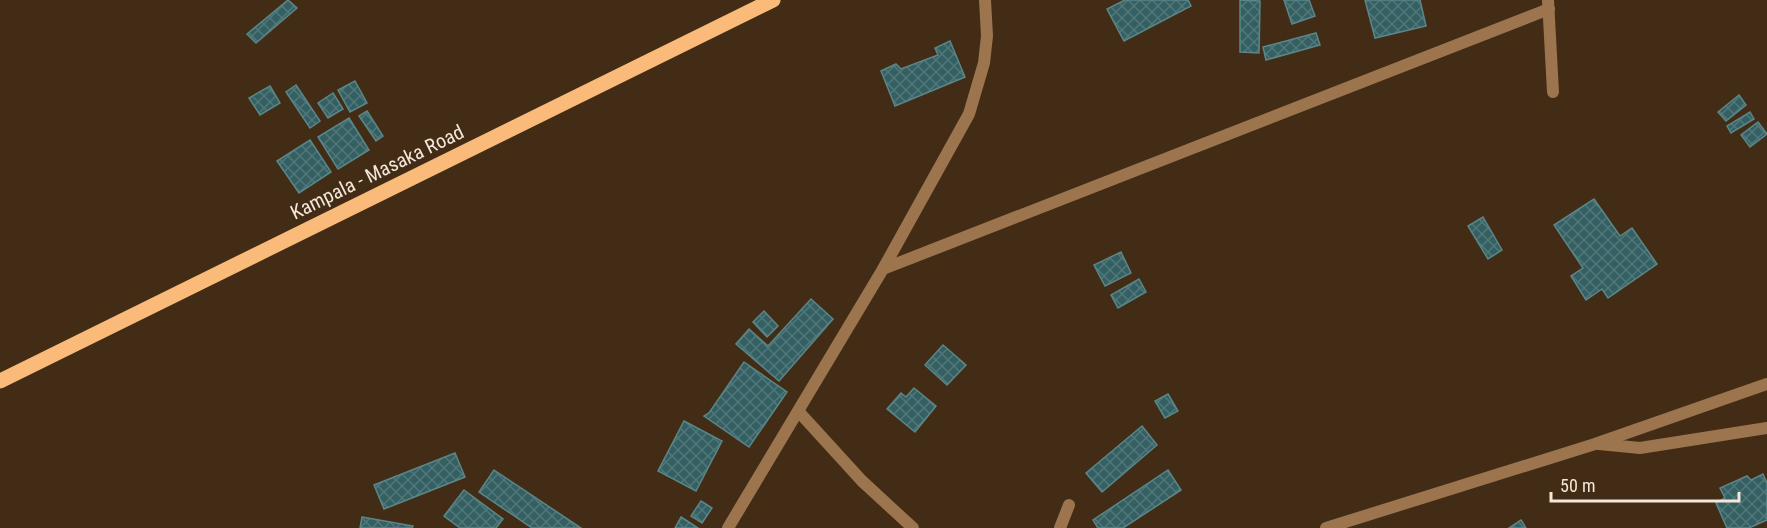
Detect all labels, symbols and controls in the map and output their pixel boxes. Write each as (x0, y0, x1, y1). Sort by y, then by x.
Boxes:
street label: Kampala - Masaka Road (286, 120, 468, 224)
scale bar (1551, 465, 1738, 503)
text: 50 m (1560, 475, 1595, 496)

